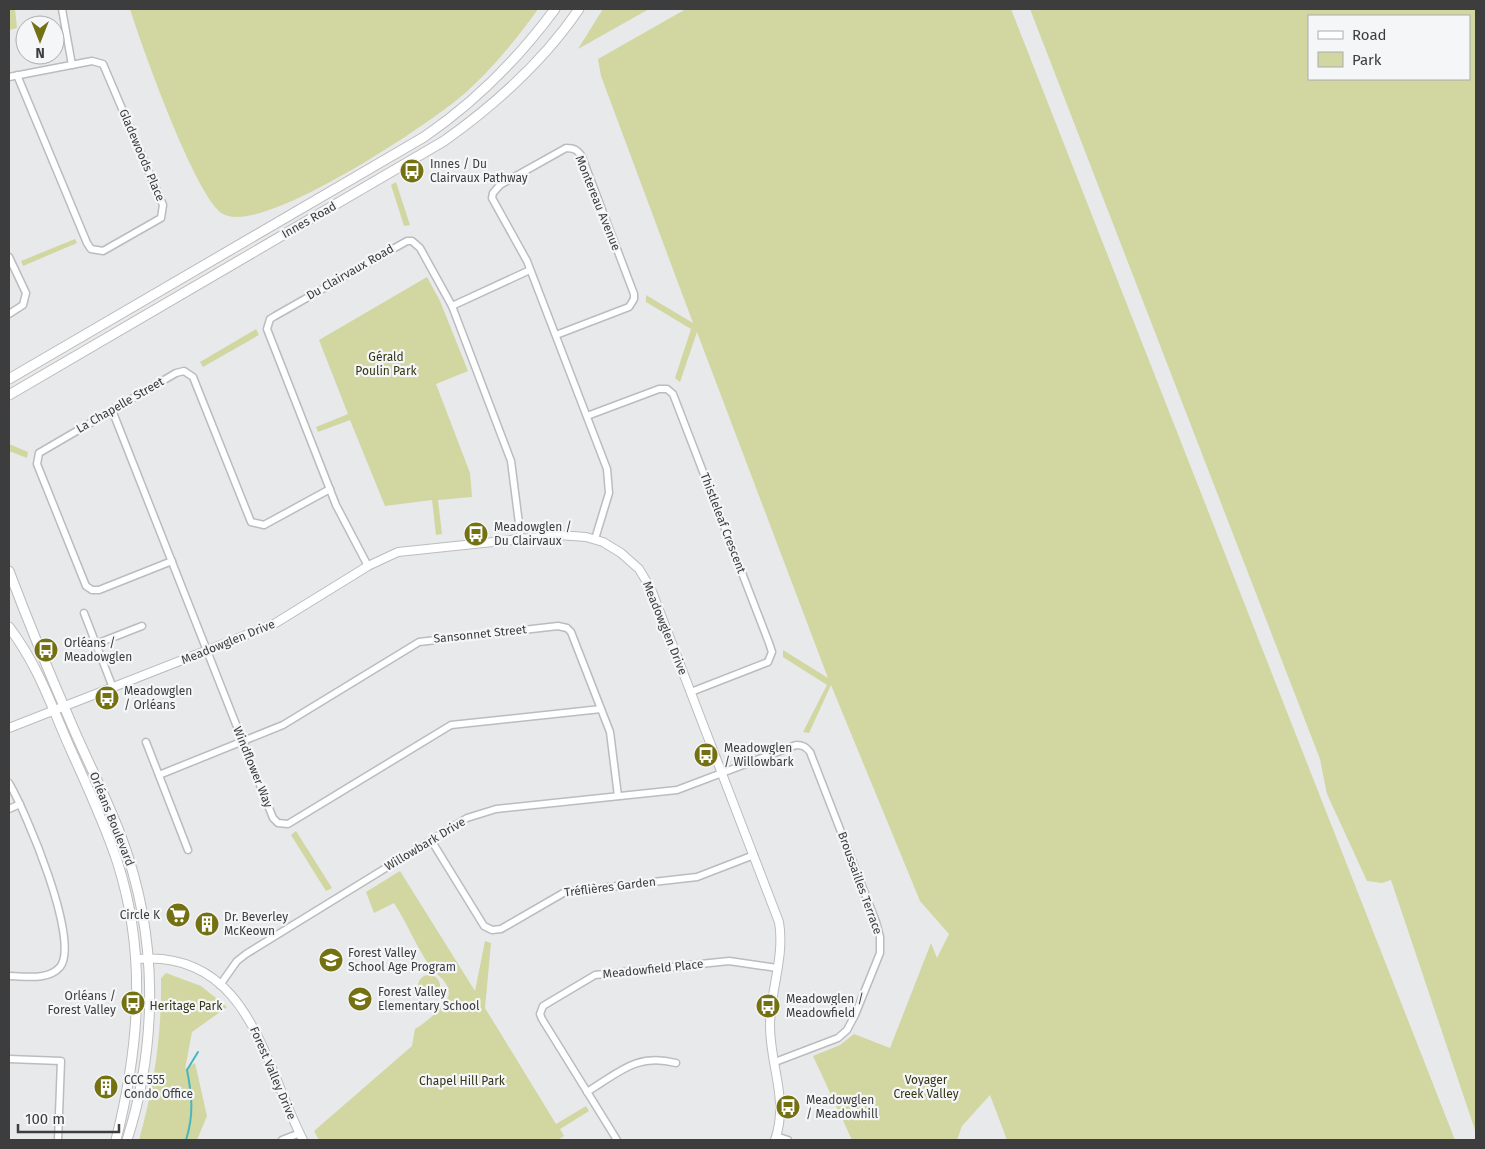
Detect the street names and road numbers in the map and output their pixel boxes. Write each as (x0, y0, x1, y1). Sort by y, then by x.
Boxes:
street label: Gladewoods Place (116, 107, 168, 203)
street label: Montereau Avenue (573, 153, 623, 253)
street label: Innes Road (279, 199, 339, 241)
street label: Du Clairvaux Road (304, 241, 396, 303)
street label: La Chapelle Street (74, 374, 167, 436)
street label: Thistleleaf Crescent (697, 471, 749, 576)
street label: Meadowglen Drive (640, 579, 690, 677)
street label: Meadowglen Drive (179, 617, 277, 667)
street label: Sansonnet Street (433, 622, 528, 646)
street label: Windflower Way (230, 724, 276, 810)
street label: Orléans Boulevard (87, 770, 137, 868)
street label: Willowbark Drive (382, 814, 468, 874)
street label: Broussailles Terrace (835, 830, 885, 936)
street label: Tréflières Garden (563, 874, 657, 900)
street label: Meadowfield Place (602, 957, 704, 981)
street label: Forest Valley Drive (247, 1024, 299, 1122)

